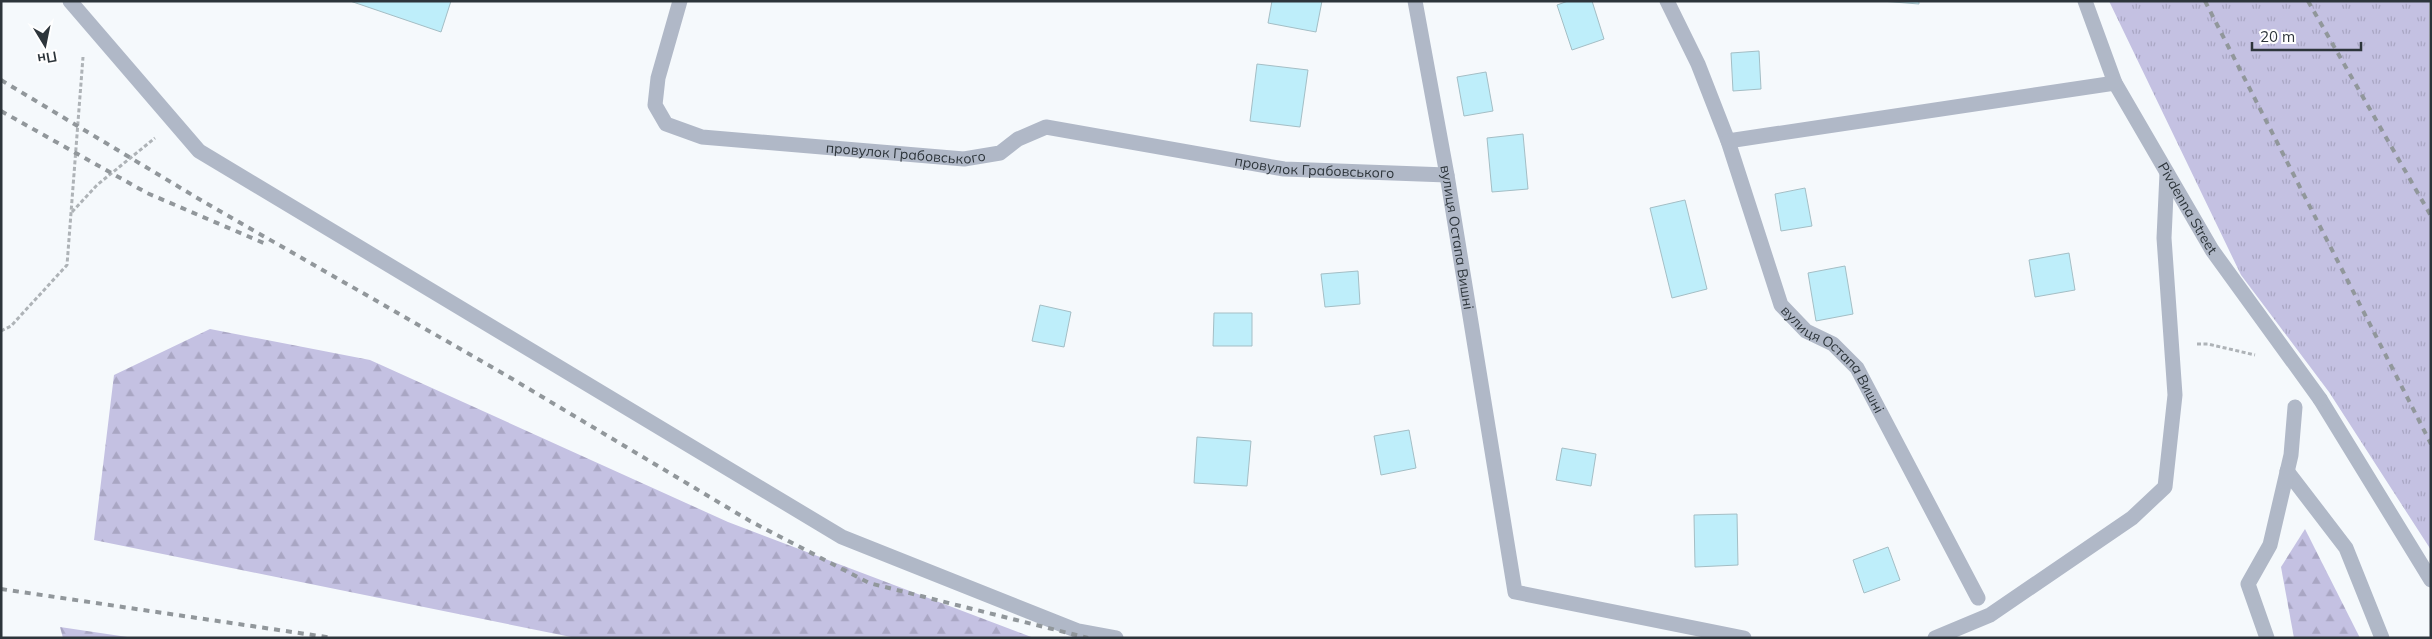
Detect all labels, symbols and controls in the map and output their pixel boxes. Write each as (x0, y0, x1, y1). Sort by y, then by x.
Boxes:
north arrow (20, 20, 70, 70)
scale bar (2252, 20, 2361, 52)
text: 20 m (2260, 27, 2295, 46)
text: Пн (36, 47, 58, 68)
street label: провулок Грабовського (825, 138, 987, 168)
street label: провулок Грабовського (1233, 151, 1395, 182)
street label: Pivdenna Street (2154, 159, 2221, 258)
street label: вулиця Остапа Вишні (1436, 164, 1478, 311)
street label: вулиця Остапа Вишні (1777, 302, 1888, 416)

